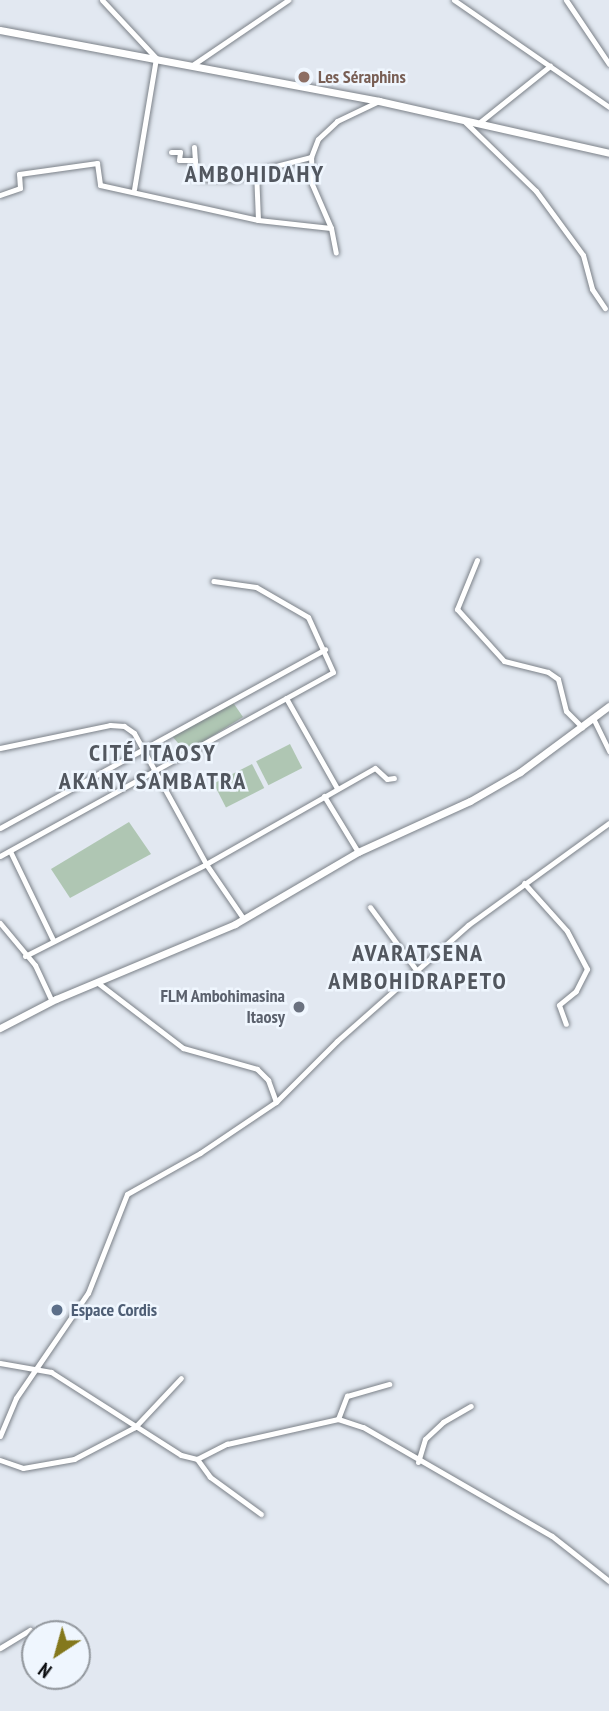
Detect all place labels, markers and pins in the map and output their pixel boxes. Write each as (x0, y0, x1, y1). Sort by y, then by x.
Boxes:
place label: Les Séraphins (318, 66, 406, 88)
marker: Les Séraphins (296, 69, 312, 85)
place label: FLM Ambohimasina Itaosy (160, 986, 285, 1028)
marker: FLM Ambohimasina Itaosy (291, 999, 307, 1015)
place label: Espace Cordis (71, 1299, 157, 1321)
marker: Espace Cordis (49, 1302, 65, 1318)

